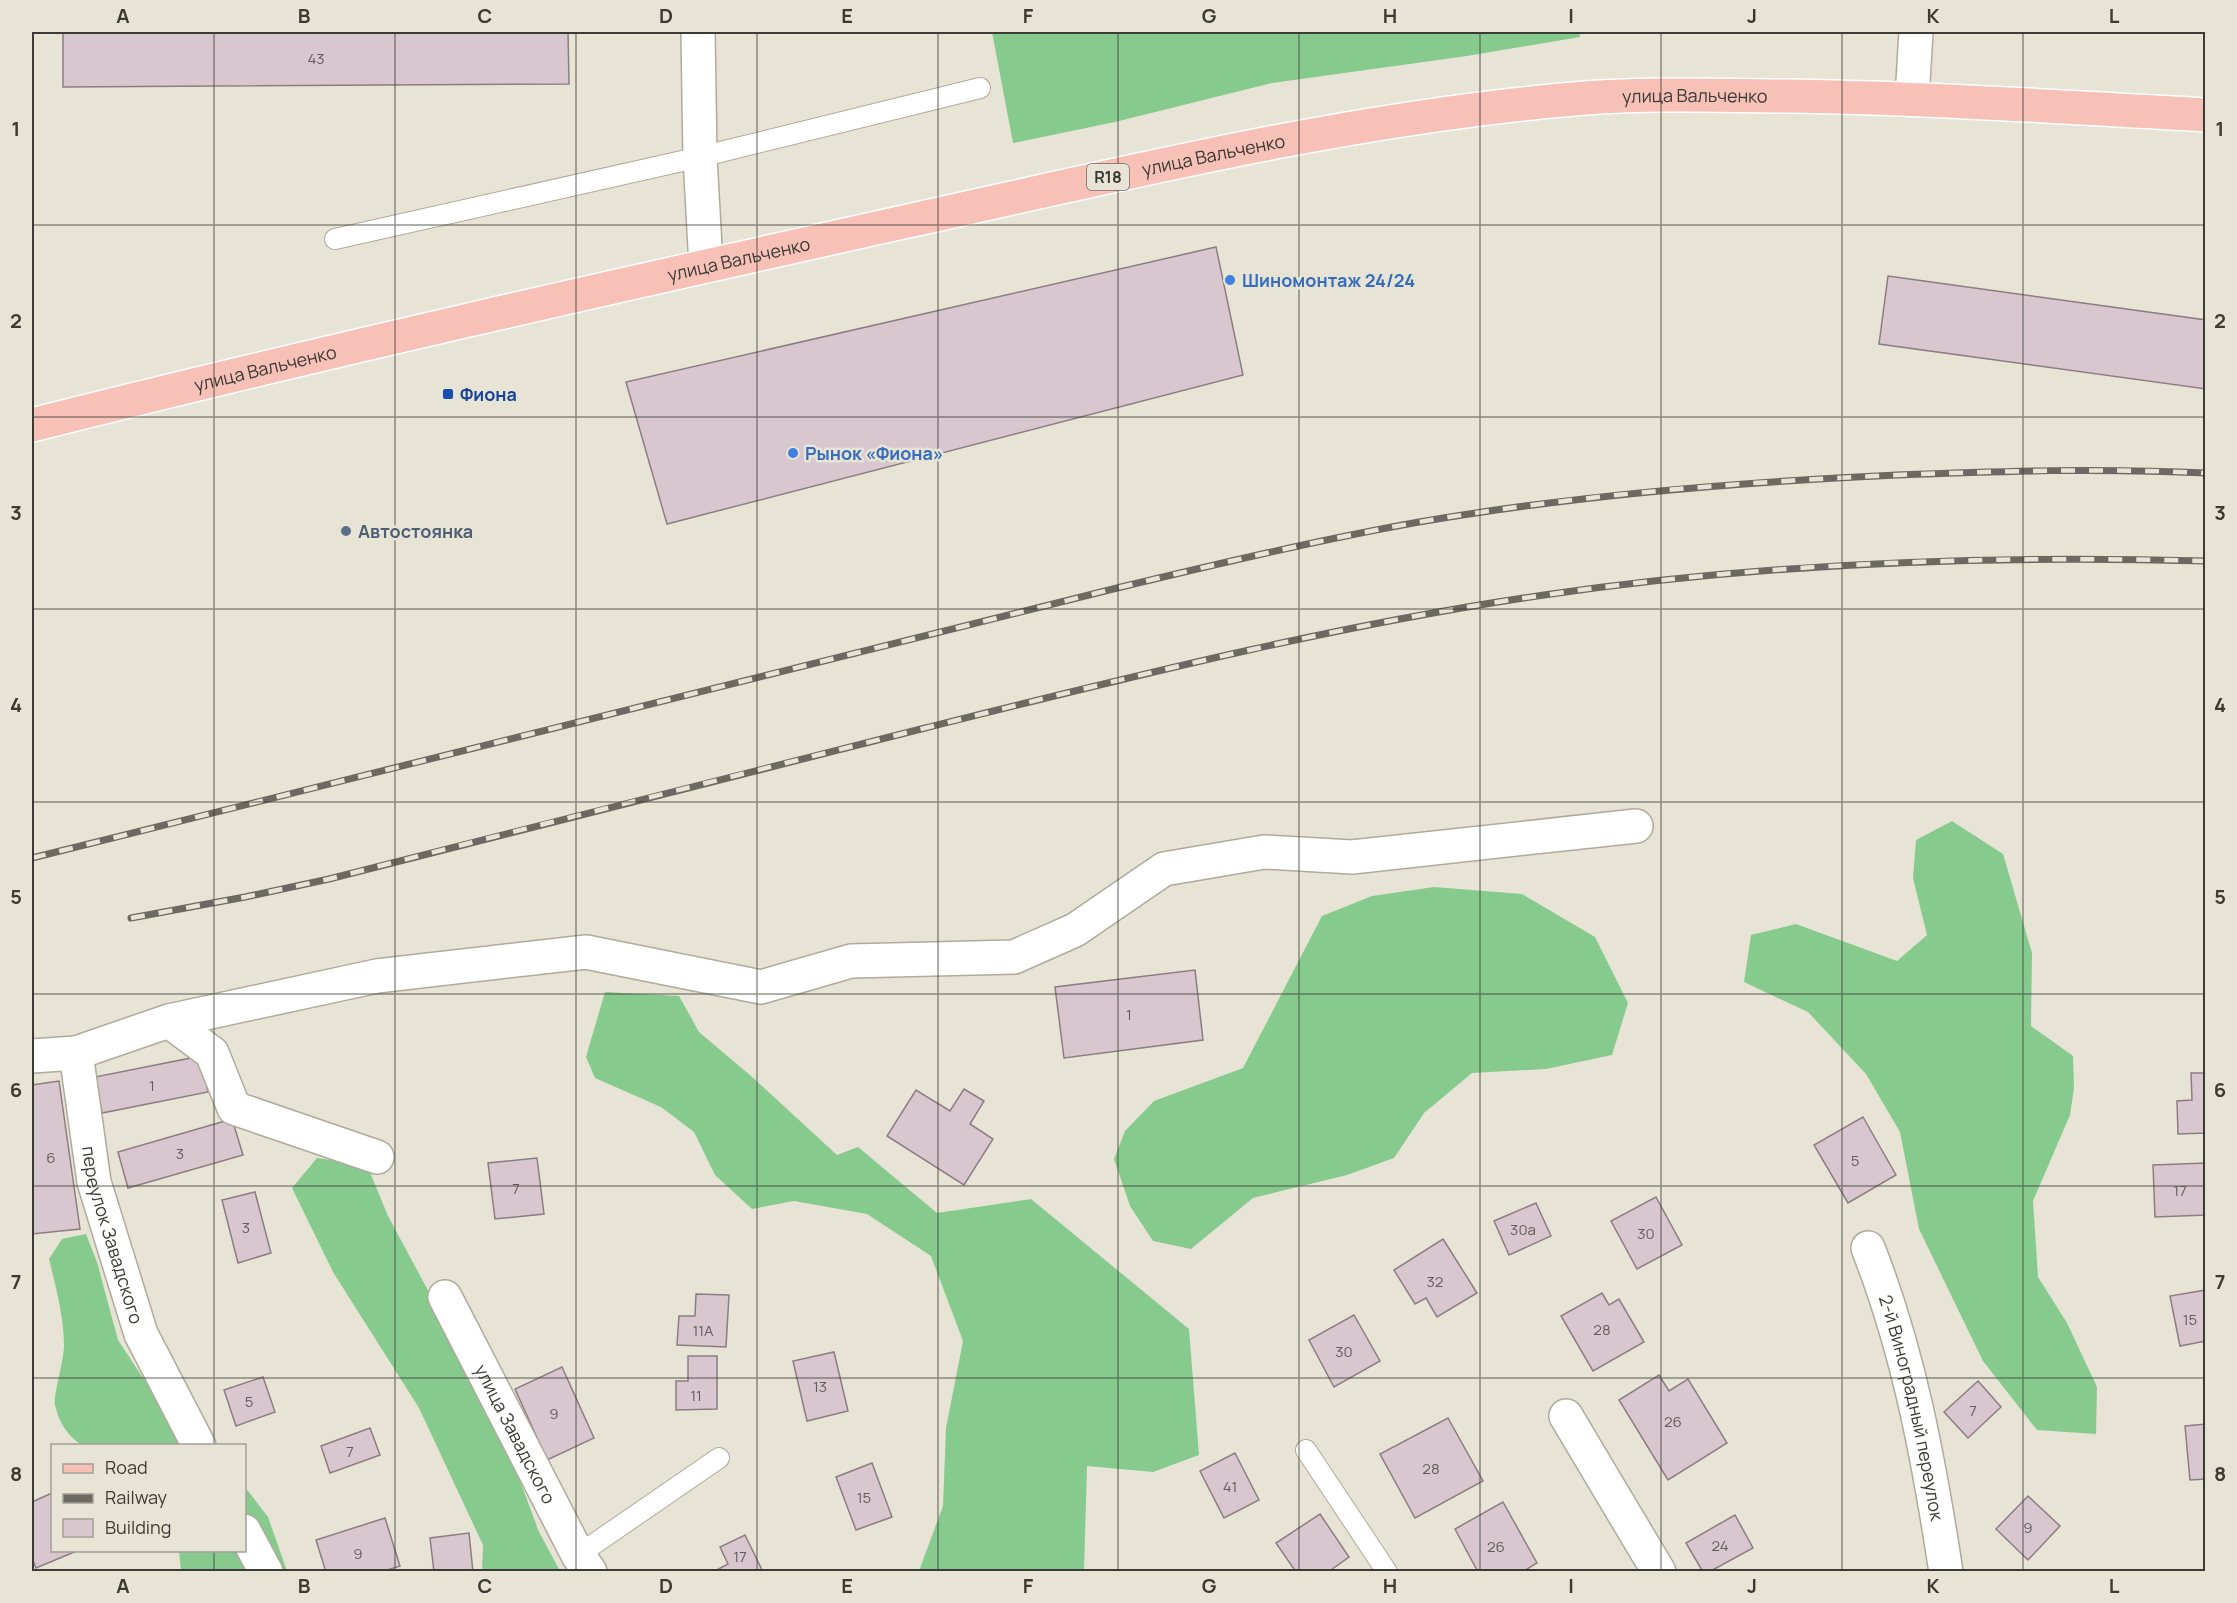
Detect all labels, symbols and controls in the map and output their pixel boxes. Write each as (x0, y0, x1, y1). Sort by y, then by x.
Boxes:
text: A (116, 2, 130, 29)
text: B (298, 2, 311, 29)
text: C (478, 2, 492, 29)
text: D (659, 2, 673, 29)
text: E (841, 2, 853, 29)
text: F (1023, 2, 1034, 29)
text: G (1202, 2, 1217, 29)
text: H (1383, 2, 1397, 29)
text: I (1568, 2, 1574, 29)
text: J (1747, 2, 1757, 29)
text: K (1927, 2, 1940, 29)
text: L (2109, 2, 2120, 29)
house number: 43 (307, 48, 325, 69)
street label: улица Вальченко (1622, 83, 1768, 108)
text: 1 (12, 115, 20, 142)
text: 1 (2216, 115, 2224, 142)
street label: улица Вальченко (1140, 128, 1287, 181)
road number: R18 (1087, 164, 1129, 190)
street label: улица Вальченко (665, 231, 812, 286)
place label: Шиномонтаж 24/24 (1242, 268, 1415, 292)
marker: Шиномонтаж 24/24 (1223, 273, 1237, 287)
text: 2 (10, 307, 22, 334)
text: 2 (2214, 307, 2226, 334)
street label: улица Вальченко (191, 339, 339, 397)
place label: Фиона (460, 382, 517, 406)
marker: Фиона (441, 387, 455, 401)
place label: Рынок «Фиона» (805, 441, 943, 465)
marker: Рынок «Фиона» (786, 446, 800, 460)
text: 3 (10, 499, 22, 526)
text: 3 (2214, 499, 2226, 526)
place label: Автостоянка (358, 519, 473, 543)
marker: Автостоянка (339, 524, 353, 538)
text: 4 (10, 691, 22, 718)
text: 4 (2214, 691, 2226, 718)
text: 5 (10, 883, 22, 910)
text: 5 (2214, 883, 2226, 910)
house number: 1 (1126, 1004, 1132, 1025)
house number: 1 (149, 1075, 155, 1096)
text: 6 (10, 1076, 22, 1103)
text: 6 (2214, 1076, 2226, 1103)
house number: 3 (176, 1143, 184, 1164)
street label: переулок Завадского (77, 1144, 149, 1327)
house number: 6 (46, 1147, 56, 1168)
house number: 5 (1851, 1150, 1859, 1171)
house number: 7 (512, 1178, 520, 1199)
house number: 17 (2173, 1180, 2187, 1201)
house number: 3 (242, 1217, 250, 1238)
house number: 30а (1510, 1219, 1536, 1240)
house number: 30 (1637, 1223, 1655, 1244)
text: 7 (11, 1268, 21, 1295)
text: 7 (2215, 1268, 2225, 1295)
house number: 32 (1427, 1271, 1443, 1292)
street label: 2-й Виноградный переулок (1874, 1292, 1950, 1523)
house number: 15 (2183, 1309, 2197, 1330)
house number: 28 (1593, 1319, 1611, 1340)
house number: 11А (692, 1320, 714, 1341)
house number: 30 (1335, 1341, 1353, 1362)
street label: улица Завадского (470, 1360, 561, 1508)
house number: 13 (813, 1376, 827, 1397)
house number: 11 (690, 1385, 702, 1406)
house number: 5 (245, 1391, 253, 1412)
house number: 7 (1969, 1400, 1977, 1421)
house number: 9 (549, 1403, 559, 1424)
house number: 26 (1664, 1411, 1682, 1432)
house number: 7 (346, 1441, 354, 1462)
legend (51, 1444, 246, 1552)
text: Road (105, 1455, 148, 1479)
house number: 28 (1422, 1458, 1440, 1479)
text: 8 (10, 1460, 22, 1487)
text: 8 (2214, 1460, 2226, 1487)
house number: 41 (1223, 1476, 1237, 1497)
text: Railway (105, 1485, 167, 1509)
house number: 15 (857, 1487, 871, 1508)
text: Building (105, 1515, 171, 1539)
house number: 9 (2023, 1517, 2033, 1538)
house number: 24 (1711, 1535, 1729, 1556)
house number: 26 (1487, 1536, 1505, 1557)
house number: 9 (353, 1543, 363, 1564)
house number: 17 (733, 1546, 747, 1567)
text: A (116, 1572, 130, 1599)
text: B (298, 1572, 311, 1599)
text: C (478, 1572, 492, 1599)
text: D (659, 1572, 673, 1599)
text: E (841, 1572, 853, 1599)
text: F (1023, 1572, 1034, 1599)
text: G (1202, 1572, 1217, 1599)
text: H (1383, 1572, 1397, 1599)
text: I (1568, 1572, 1574, 1599)
text: J (1747, 1572, 1757, 1599)
text: K (1927, 1572, 1940, 1599)
text: L (2109, 1572, 2120, 1599)

